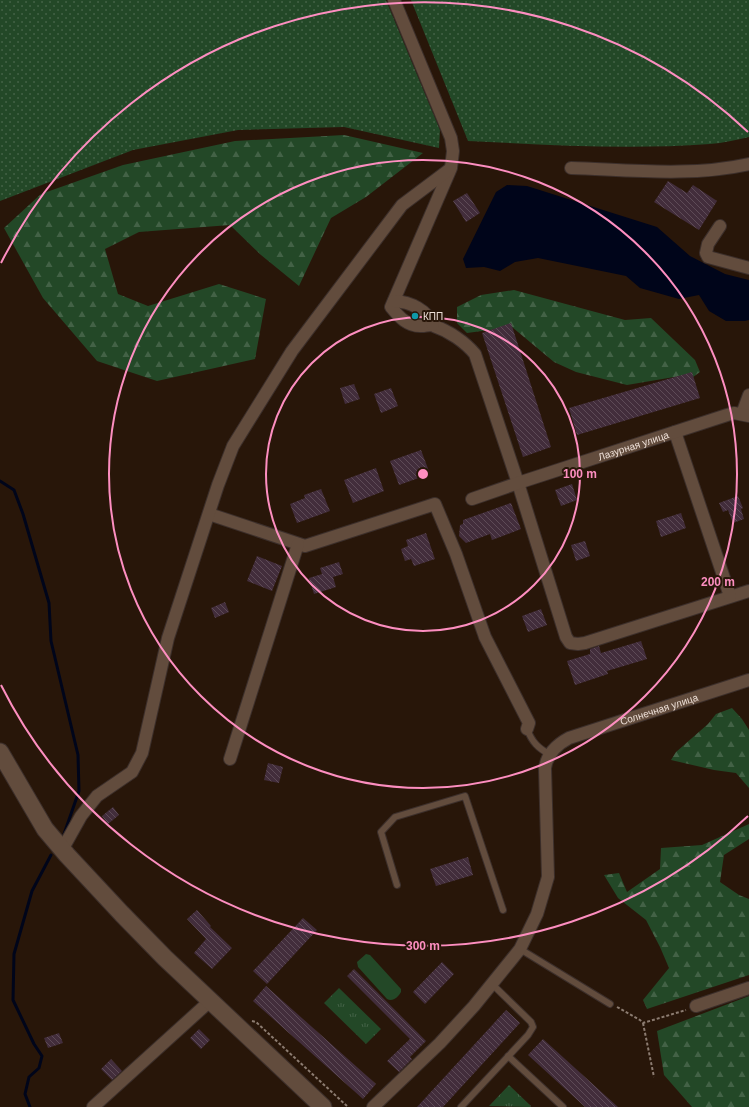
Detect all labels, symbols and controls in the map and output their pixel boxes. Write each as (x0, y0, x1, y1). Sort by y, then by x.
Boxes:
marker: КПП (410, 311, 420, 321)
place label: КПП (423, 311, 443, 322)
street label: Лазурная улица (597, 429, 671, 462)
centre of rings (416, 467, 430, 481)
text: 100 m (563, 467, 597, 481)
text: 200 m (701, 575, 735, 589)
street label: Солнечная улица (618, 691, 700, 727)
text: 300 m (406, 939, 440, 953)

